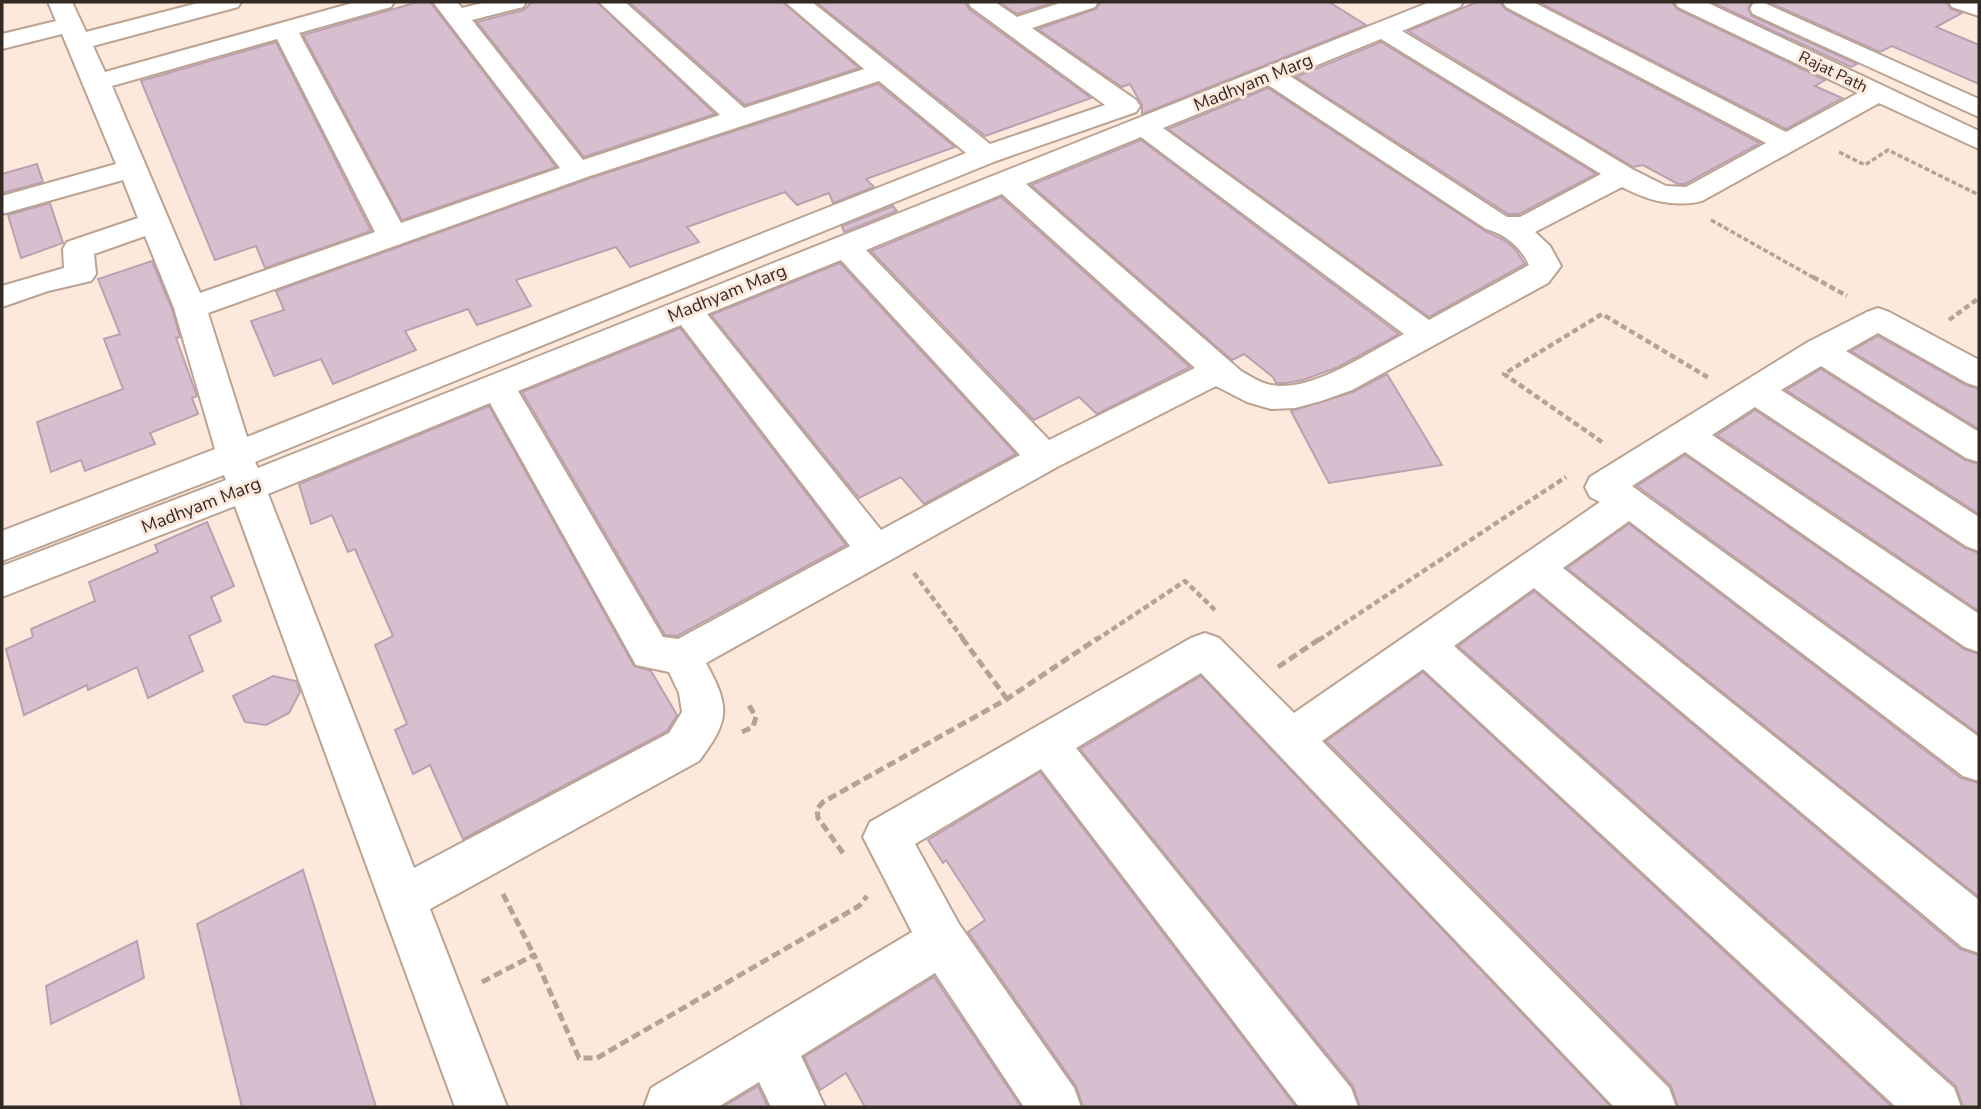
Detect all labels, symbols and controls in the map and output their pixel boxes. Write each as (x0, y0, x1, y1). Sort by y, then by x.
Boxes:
street label: Rajat Path (1795, 46, 1871, 98)
street label: Madhyam Marg (1190, 47, 1316, 117)
street label: Madhyam Marg (664, 258, 790, 328)
street label: Madhyam Marg (138, 471, 264, 539)

